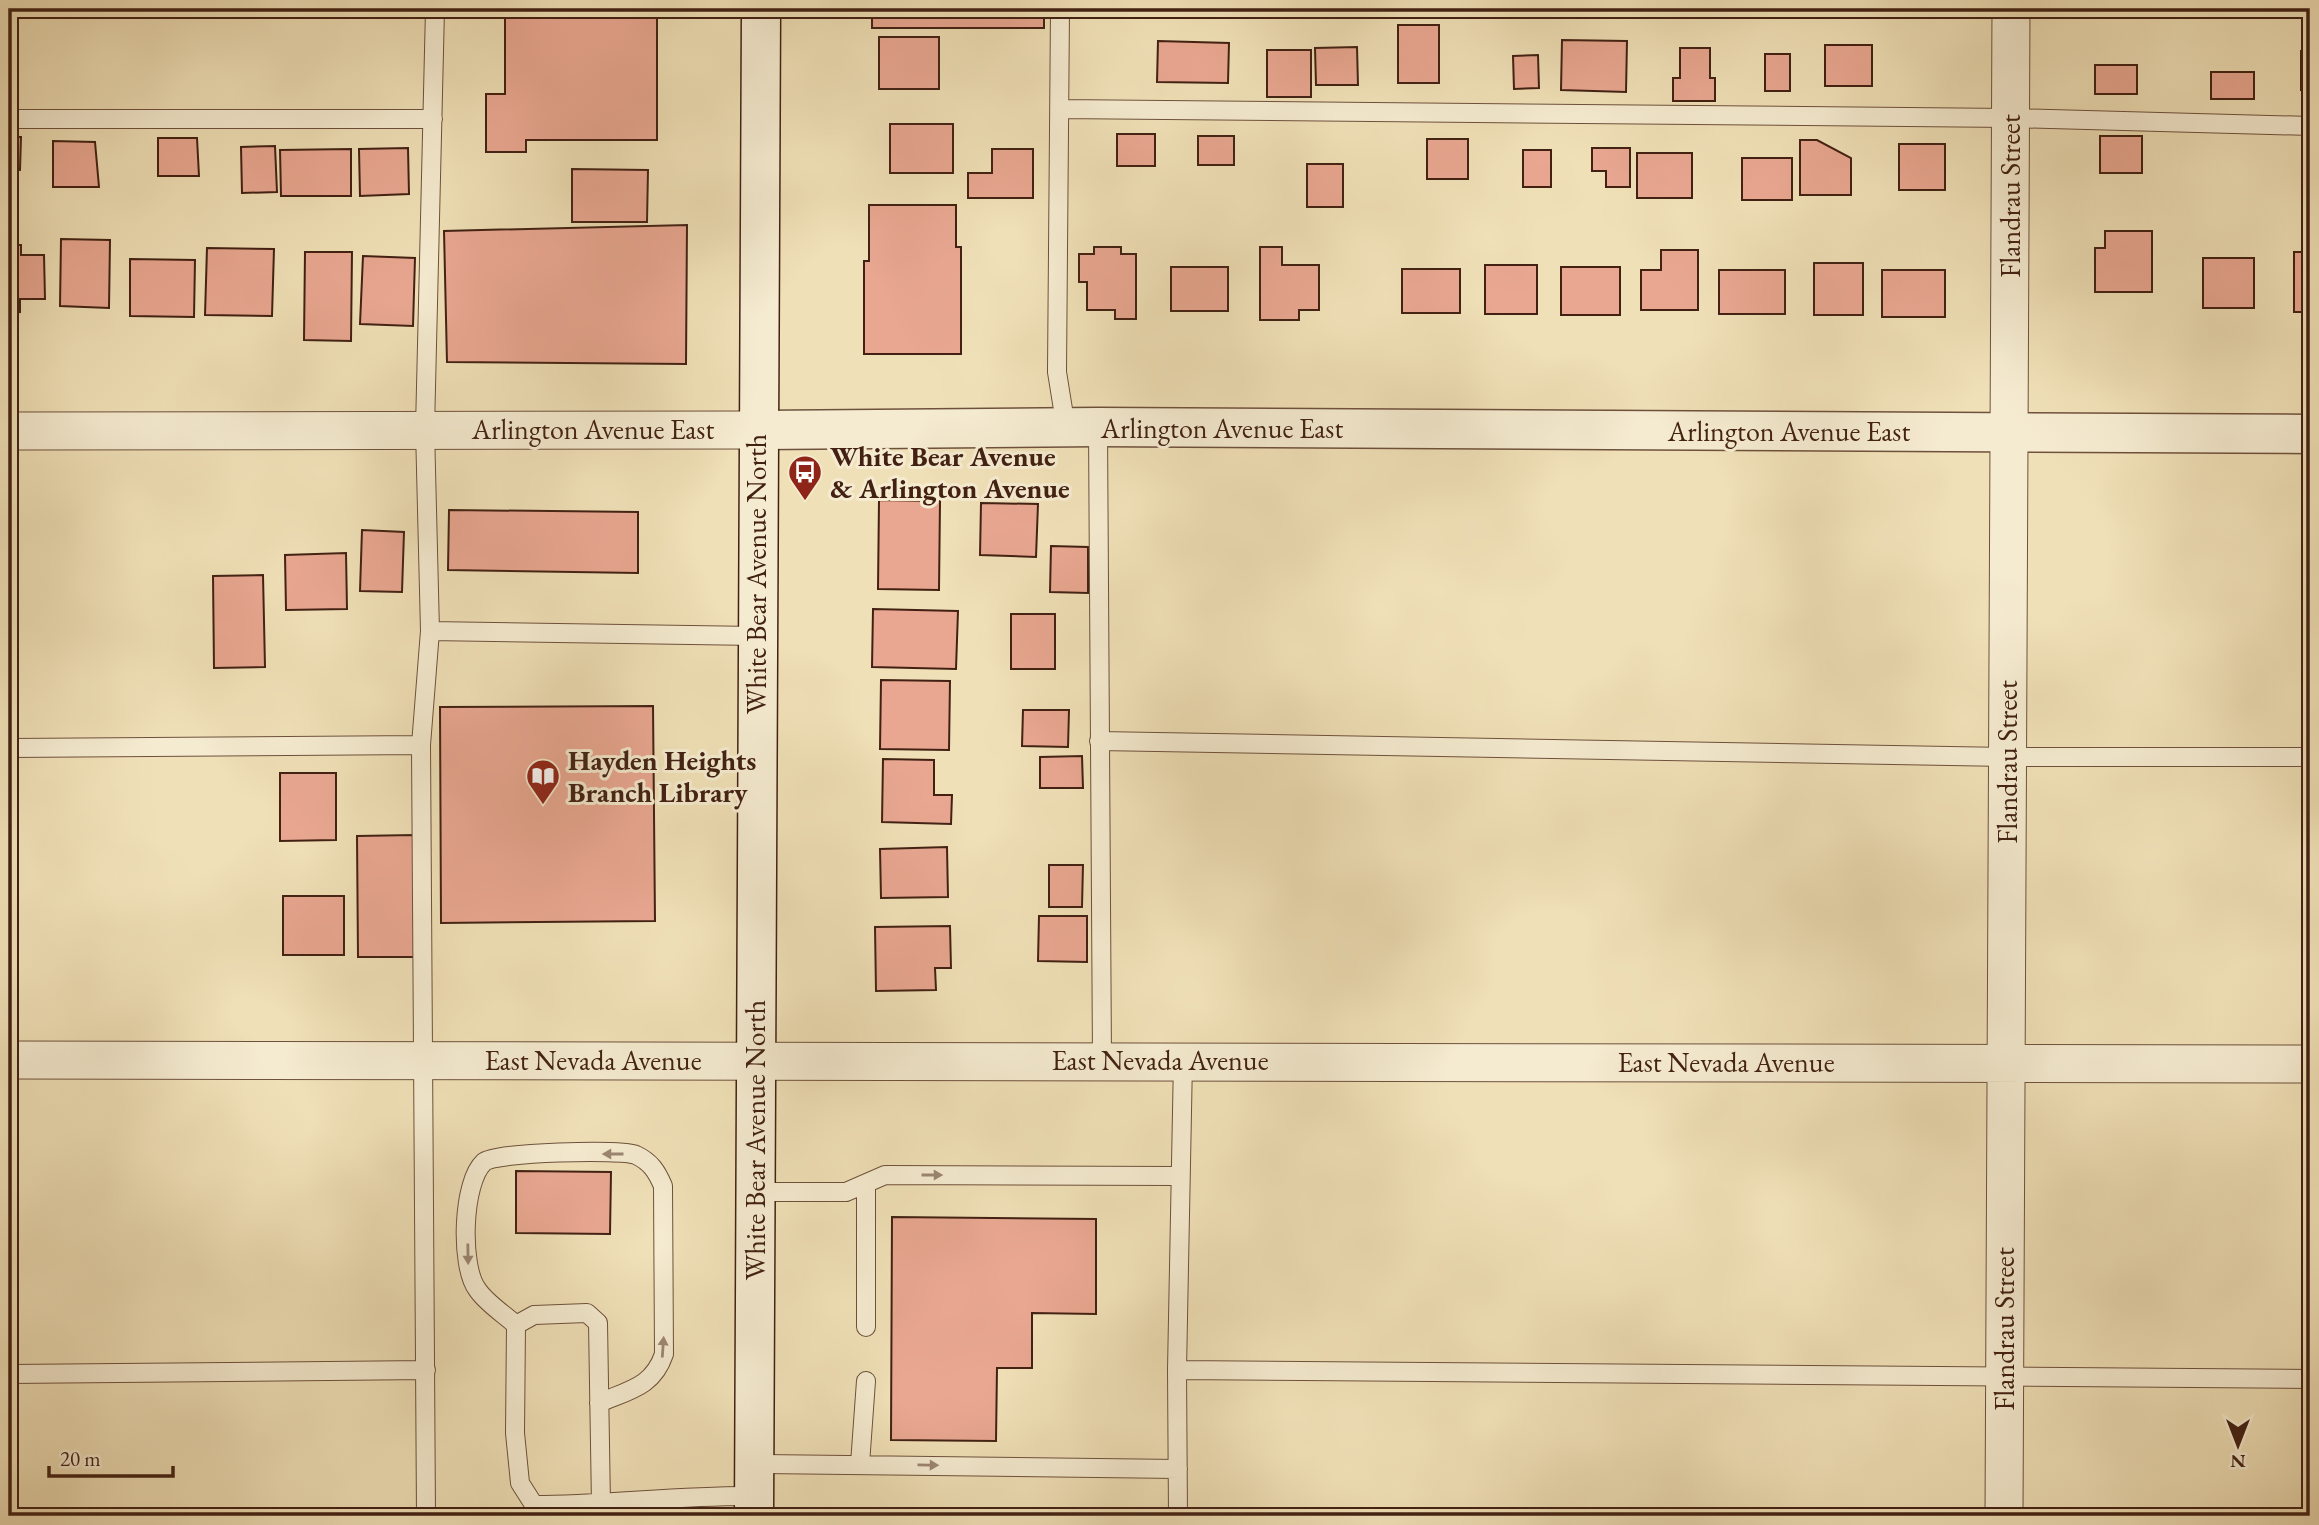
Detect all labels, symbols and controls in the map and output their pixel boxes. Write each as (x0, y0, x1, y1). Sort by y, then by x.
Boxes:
street label: Flandrau Street (1992, 114, 2028, 278)
street label: Arlington Avenue East (1100, 410, 1343, 446)
street label: Arlington Avenue East (471, 411, 714, 447)
street label: Arlington Avenue East (1667, 413, 1910, 449)
street label: White Bear Avenue North (738, 434, 774, 714)
place label: White Bear Avenue & Arlington Avenue (830, 438, 1070, 506)
bus stop icon: White Bear Avenue & Arlington Avenue (786, 453, 824, 502)
street label: Flandrau Street (1989, 680, 2025, 844)
place label: Hayden Heights Branch Library (568, 742, 756, 810)
library icon: Hayden Heights Branch Library (524, 757, 562, 806)
street label: White Bear Avenue North (737, 1000, 773, 1280)
street label: East Nevada Avenue (484, 1042, 702, 1078)
street label: East Nevada Avenue (1051, 1042, 1269, 1078)
street label: East Nevada Avenue (1617, 1044, 1835, 1080)
one-way arrow (601, 1148, 623, 1160)
one-way arrow (921, 1169, 943, 1181)
one-way arrow (462, 1244, 474, 1266)
street label: Flandrau Street (1986, 1247, 2022, 1411)
one-way arrow (658, 1336, 669, 1358)
north arrow (2204, 1410, 2274, 1480)
scale bar (49, 1434, 173, 1478)
text: 20 m (60, 1445, 101, 1472)
text: N (2230, 1449, 2246, 1474)
one-way arrow (918, 1459, 940, 1471)

